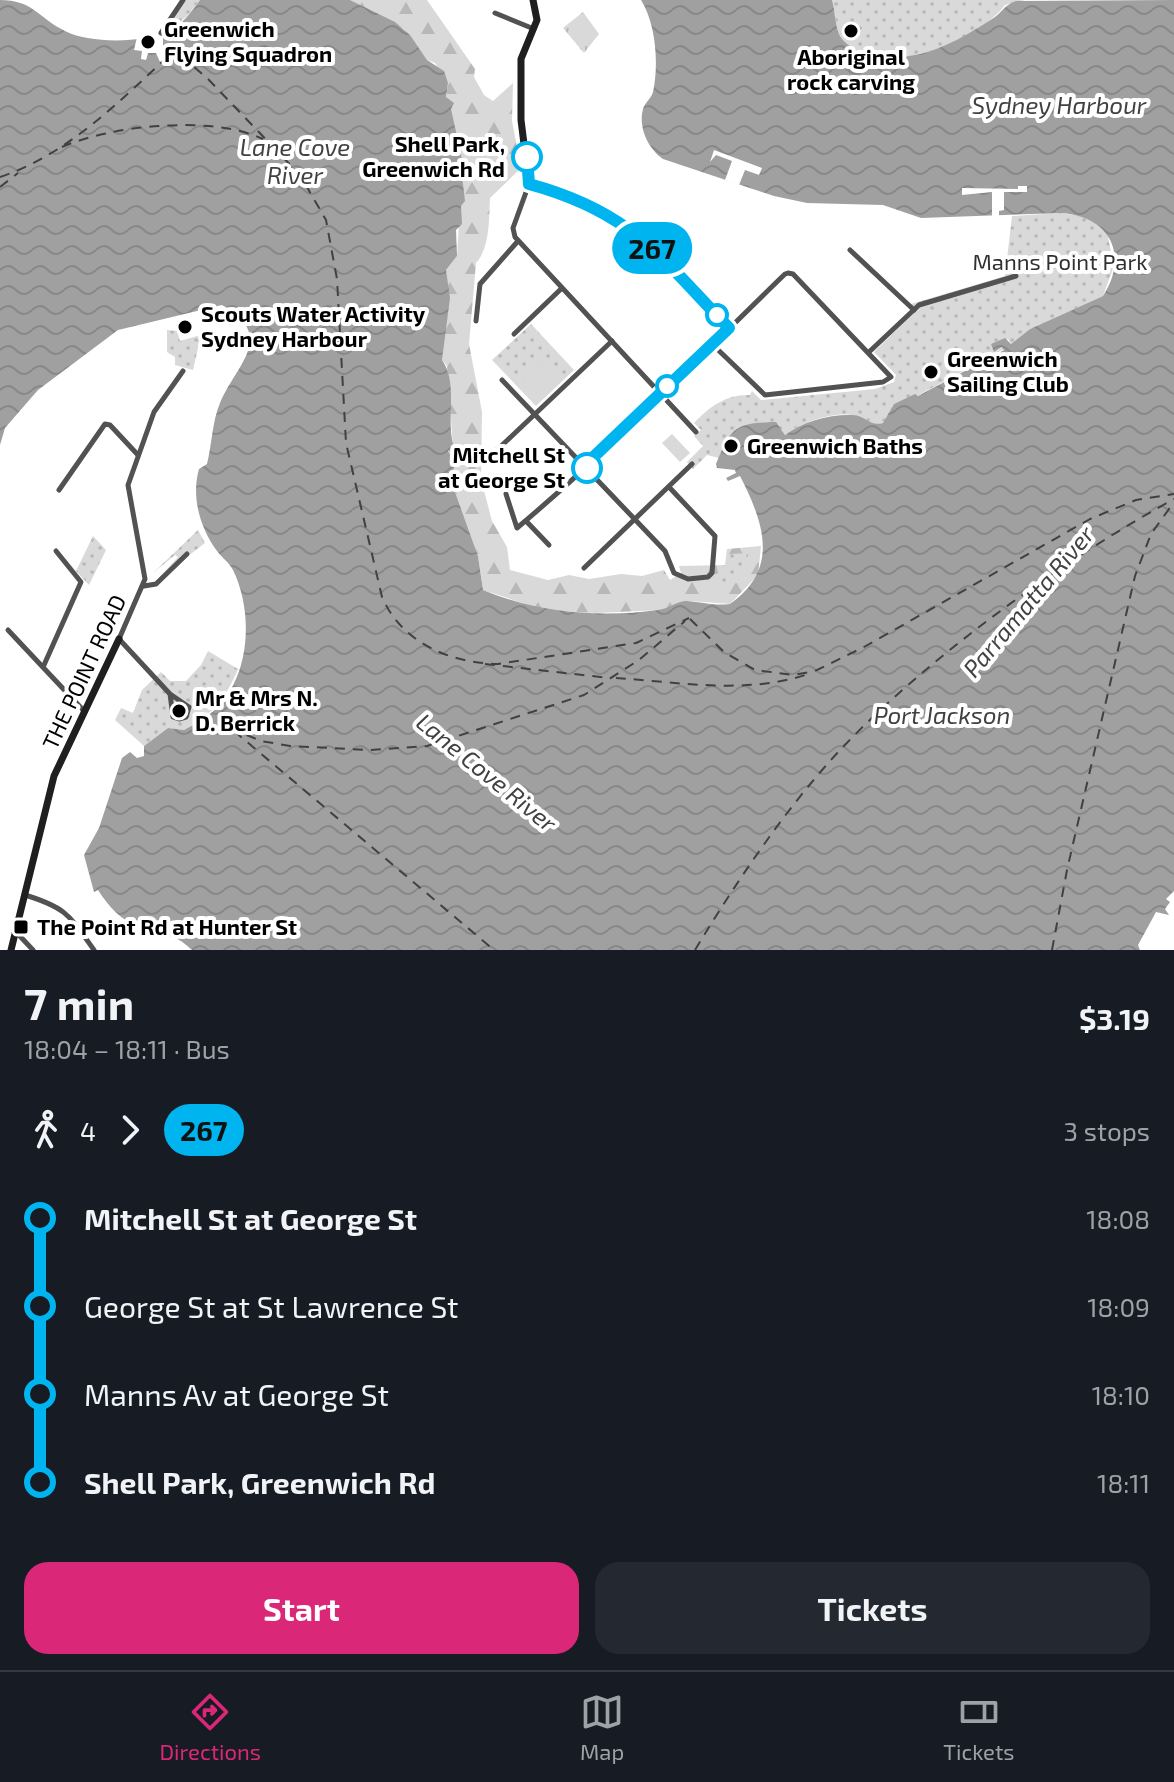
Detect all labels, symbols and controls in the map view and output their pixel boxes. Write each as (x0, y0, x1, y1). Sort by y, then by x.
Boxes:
place label: Greenwich Flying Squadron (164, 15, 332, 67)
marker: Aboriginal rock carving (842, 22, 860, 40)
marker: Greenwich Flying Squadron (139, 33, 157, 51)
place label: Aboriginal rock carving (787, 43, 915, 94)
water label: Sydney Harbour (972, 90, 1147, 119)
place label: Shell Park, Greenwich Rd (362, 130, 505, 181)
water label: Lane Cove River (240, 132, 350, 189)
marker: Shell Park, Greenwich Rd (512, 142, 542, 172)
line badge: 267 (606, 222, 698, 274)
text: 267 (628, 231, 676, 265)
park label: Manns Point Park (973, 248, 1147, 274)
place label: Scouts Water Activity Sydney Harbour (201, 300, 426, 352)
unlabelled marker (706, 304, 728, 326)
marker: Scouts Water Activity Sydney Harbour (176, 318, 194, 336)
place label: Greenwich Sailing Club (947, 345, 1069, 396)
marker: Greenwich Sailing Club (922, 363, 940, 381)
unlabelled marker (656, 375, 678, 397)
place label: Greenwich Baths (747, 432, 923, 458)
marker: Greenwich Baths (722, 437, 740, 455)
place label: Mitchell St at George St (438, 441, 565, 492)
marker: Mitchell St at George St (572, 453, 602, 483)
water label: Parramatta River (956, 519, 1100, 682)
street label: THE POINT ROAD (36, 590, 130, 753)
place label: Mr & Mrs N. D. Berrick (195, 684, 318, 735)
water label: Port Jackson (874, 700, 1010, 729)
marker: Mr & Mrs N. D. Berrick (170, 702, 188, 720)
water label: Lane Cove River (411, 707, 563, 837)
place label: The Point Rd at Hunter St (37, 913, 297, 939)
marker: The Point Rd at Hunter St (12, 918, 30, 936)
text: 7 min (24, 976, 134, 1029)
text: $3.19 (1079, 1000, 1150, 1036)
text: 18:04 – 18:11 · Bus (24, 1033, 230, 1064)
icon: walk (24, 1108, 68, 1152)
icon: forward (108, 1108, 152, 1152)
text: 267 (180, 1113, 228, 1147)
text: 4 (80, 1115, 96, 1146)
text: 3 stops (1064, 1115, 1150, 1146)
text: Mitchell St at George St (84, 1200, 417, 1236)
text: 18:08 (1086, 1203, 1150, 1234)
text: George St at St Lawrence St (84, 1288, 459, 1324)
text: 18:09 (1087, 1291, 1150, 1322)
text: Manns Av at George St (84, 1376, 389, 1412)
text: 18:10 (1092, 1379, 1150, 1410)
text: Shell Park, Greenwich Rd (84, 1464, 436, 1500)
text: 18:11 (1097, 1467, 1150, 1498)
button: Start (24, 1562, 579, 1654)
button: Tickets (595, 1562, 1150, 1654)
tab: Directions (160, 1690, 261, 1764)
tab: Map (580, 1690, 624, 1764)
tab: Tickets (943, 1690, 1014, 1764)

